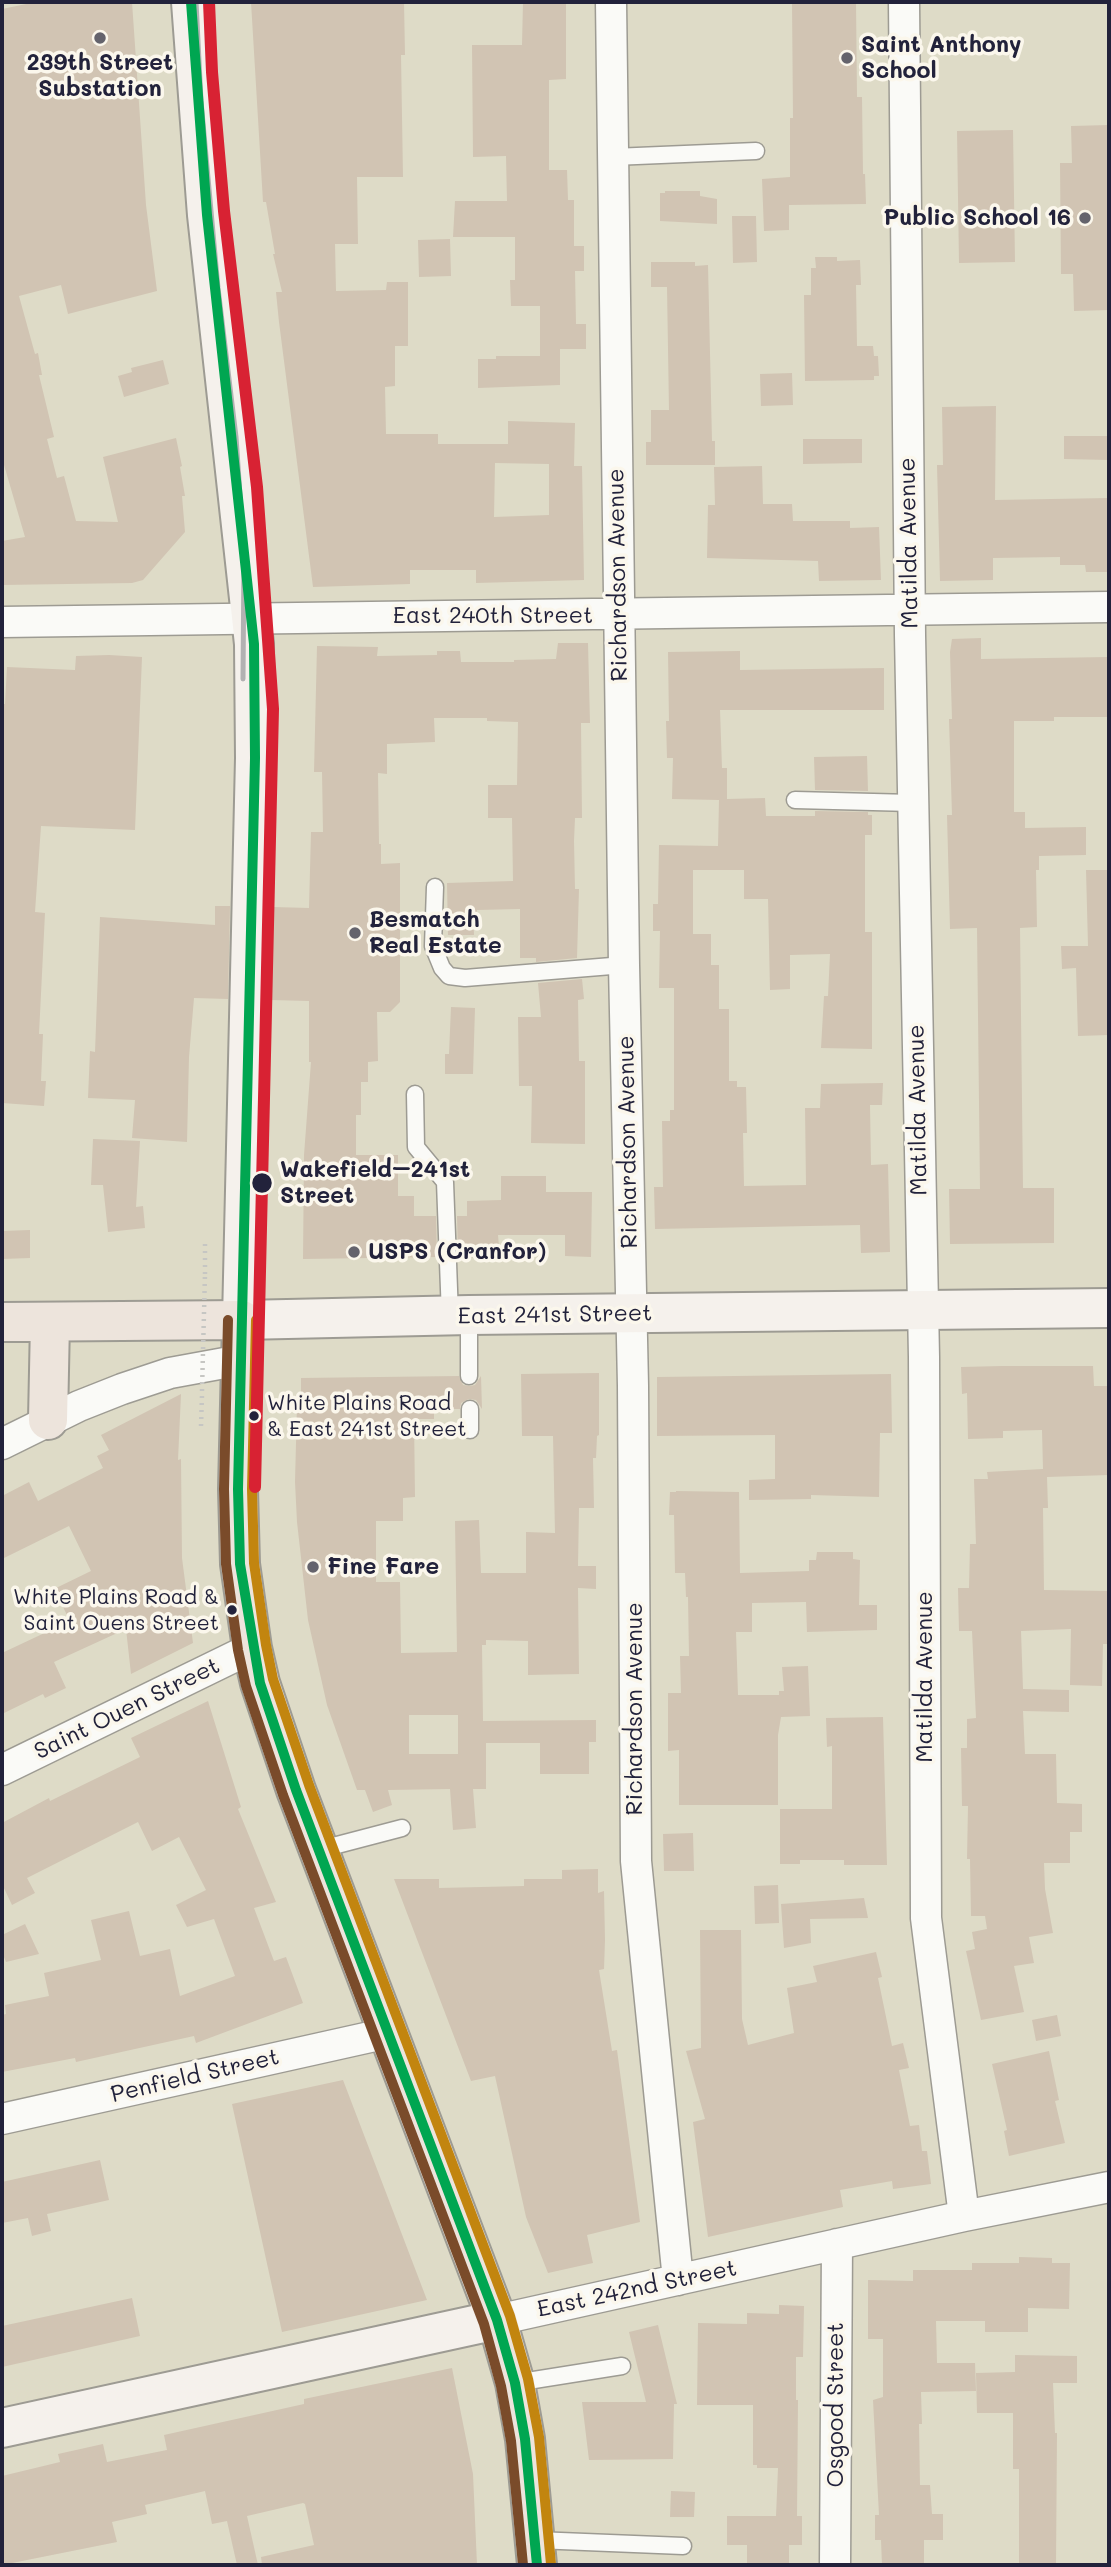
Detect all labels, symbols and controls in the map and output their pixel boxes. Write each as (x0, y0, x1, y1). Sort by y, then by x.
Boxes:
marker: 239th Street Substation (92, 30, 108, 46)
place label: Saint Anthony School (861, 31, 1021, 85)
place label: 239th Street Substation (27, 49, 173, 103)
marker: Saint Anthony School (839, 50, 855, 66)
place label: Public School 16 (883, 204, 1071, 232)
marker: Public School 16 (1077, 210, 1093, 226)
street label: Matilda Avenue (894, 457, 924, 629)
street label: Richardson Avenue (602, 468, 634, 682)
street label: East 240th Street (393, 602, 593, 630)
place label: Besmatch Real Estate (369, 906, 502, 960)
marker: Besmatch Real Estate (347, 925, 363, 941)
street label: Matilda Avenue (903, 1024, 933, 1196)
street label: Richardson Avenue (612, 1035, 644, 1249)
place label: Wakefield–241st Street (280, 1156, 470, 1210)
marker: Wakefield–241st Street (250, 1171, 274, 1195)
place label: USPS (Cranfor) (368, 1238, 546, 1266)
marker: USPS (Cranfor) (346, 1244, 362, 1260)
street label: East 241st Street (457, 1300, 653, 1330)
place label: White Plains Road & East 241st Street (267, 1391, 467, 1441)
marker: White Plains Road & East 241st Street (247, 1409, 261, 1423)
place label: Fine Fare (327, 1553, 439, 1581)
marker: Fine Fare (305, 1559, 321, 1575)
place label: White Plains Road & Saint Ouens Street (13, 1585, 219, 1635)
street label: Matilda Avenue (911, 1591, 939, 1763)
street label: Richardson Avenue (621, 1602, 649, 1816)
marker: White Plains Road & Saint Ouens Street (225, 1603, 239, 1617)
street label: Saint Ouen Street (30, 1652, 224, 1766)
street label: Penfield Street (108, 2043, 282, 2109)
street label: East 242nd Street (535, 2254, 739, 2324)
street label: Osgood Street (822, 2322, 850, 2488)

